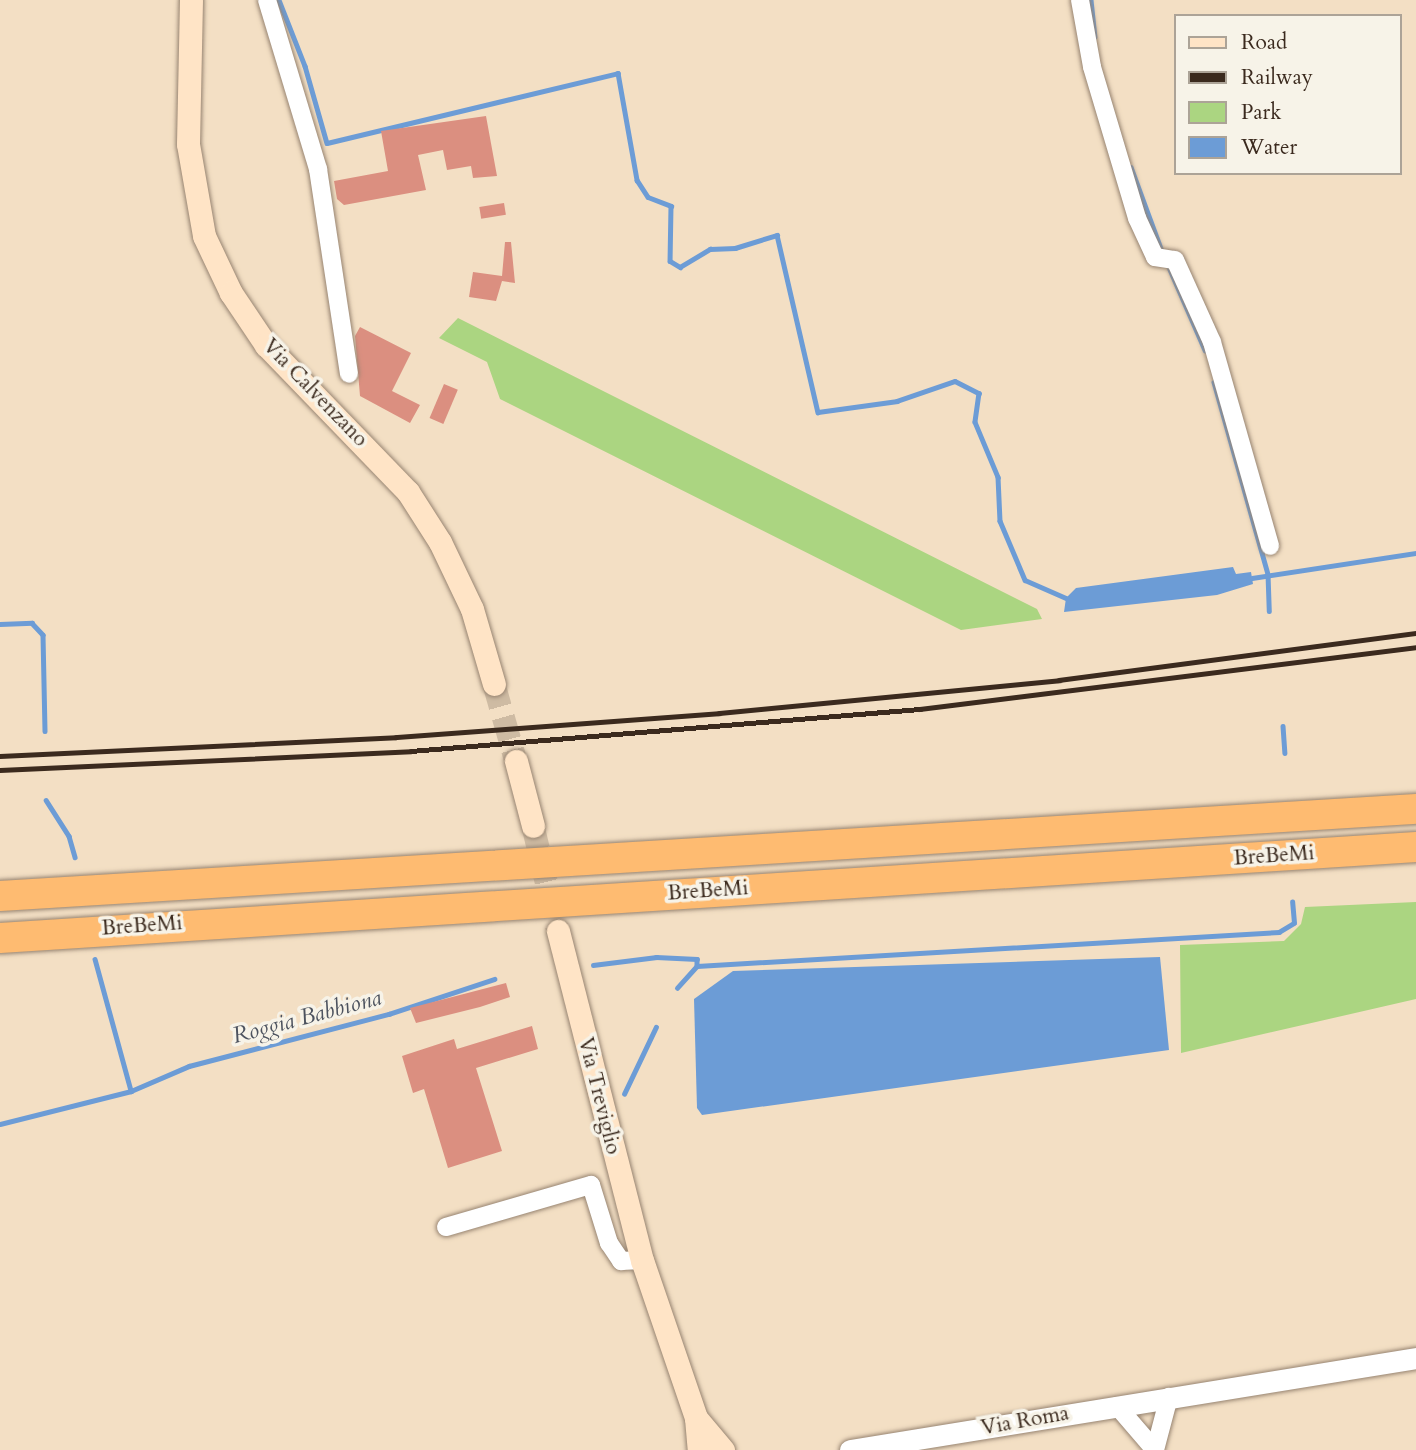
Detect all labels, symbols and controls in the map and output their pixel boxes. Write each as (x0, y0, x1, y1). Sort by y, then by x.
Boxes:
legend (1174, 14, 1402, 175)
text: Road (1241, 28, 1287, 57)
text: Railway (1241, 63, 1313, 92)
text: Park (1241, 98, 1281, 127)
text: Water (1241, 133, 1297, 162)
street label: Via Calvenzano (257, 334, 373, 452)
street label: BreBeMi (1233, 841, 1315, 871)
street label: BreBeMi (667, 876, 749, 906)
street label: BreBeMi (101, 911, 183, 941)
water label: Roggia Babbiona (230, 984, 384, 1050)
street label: Via Treviglio (572, 1035, 626, 1157)
street label: Via Roma (979, 1401, 1071, 1441)

